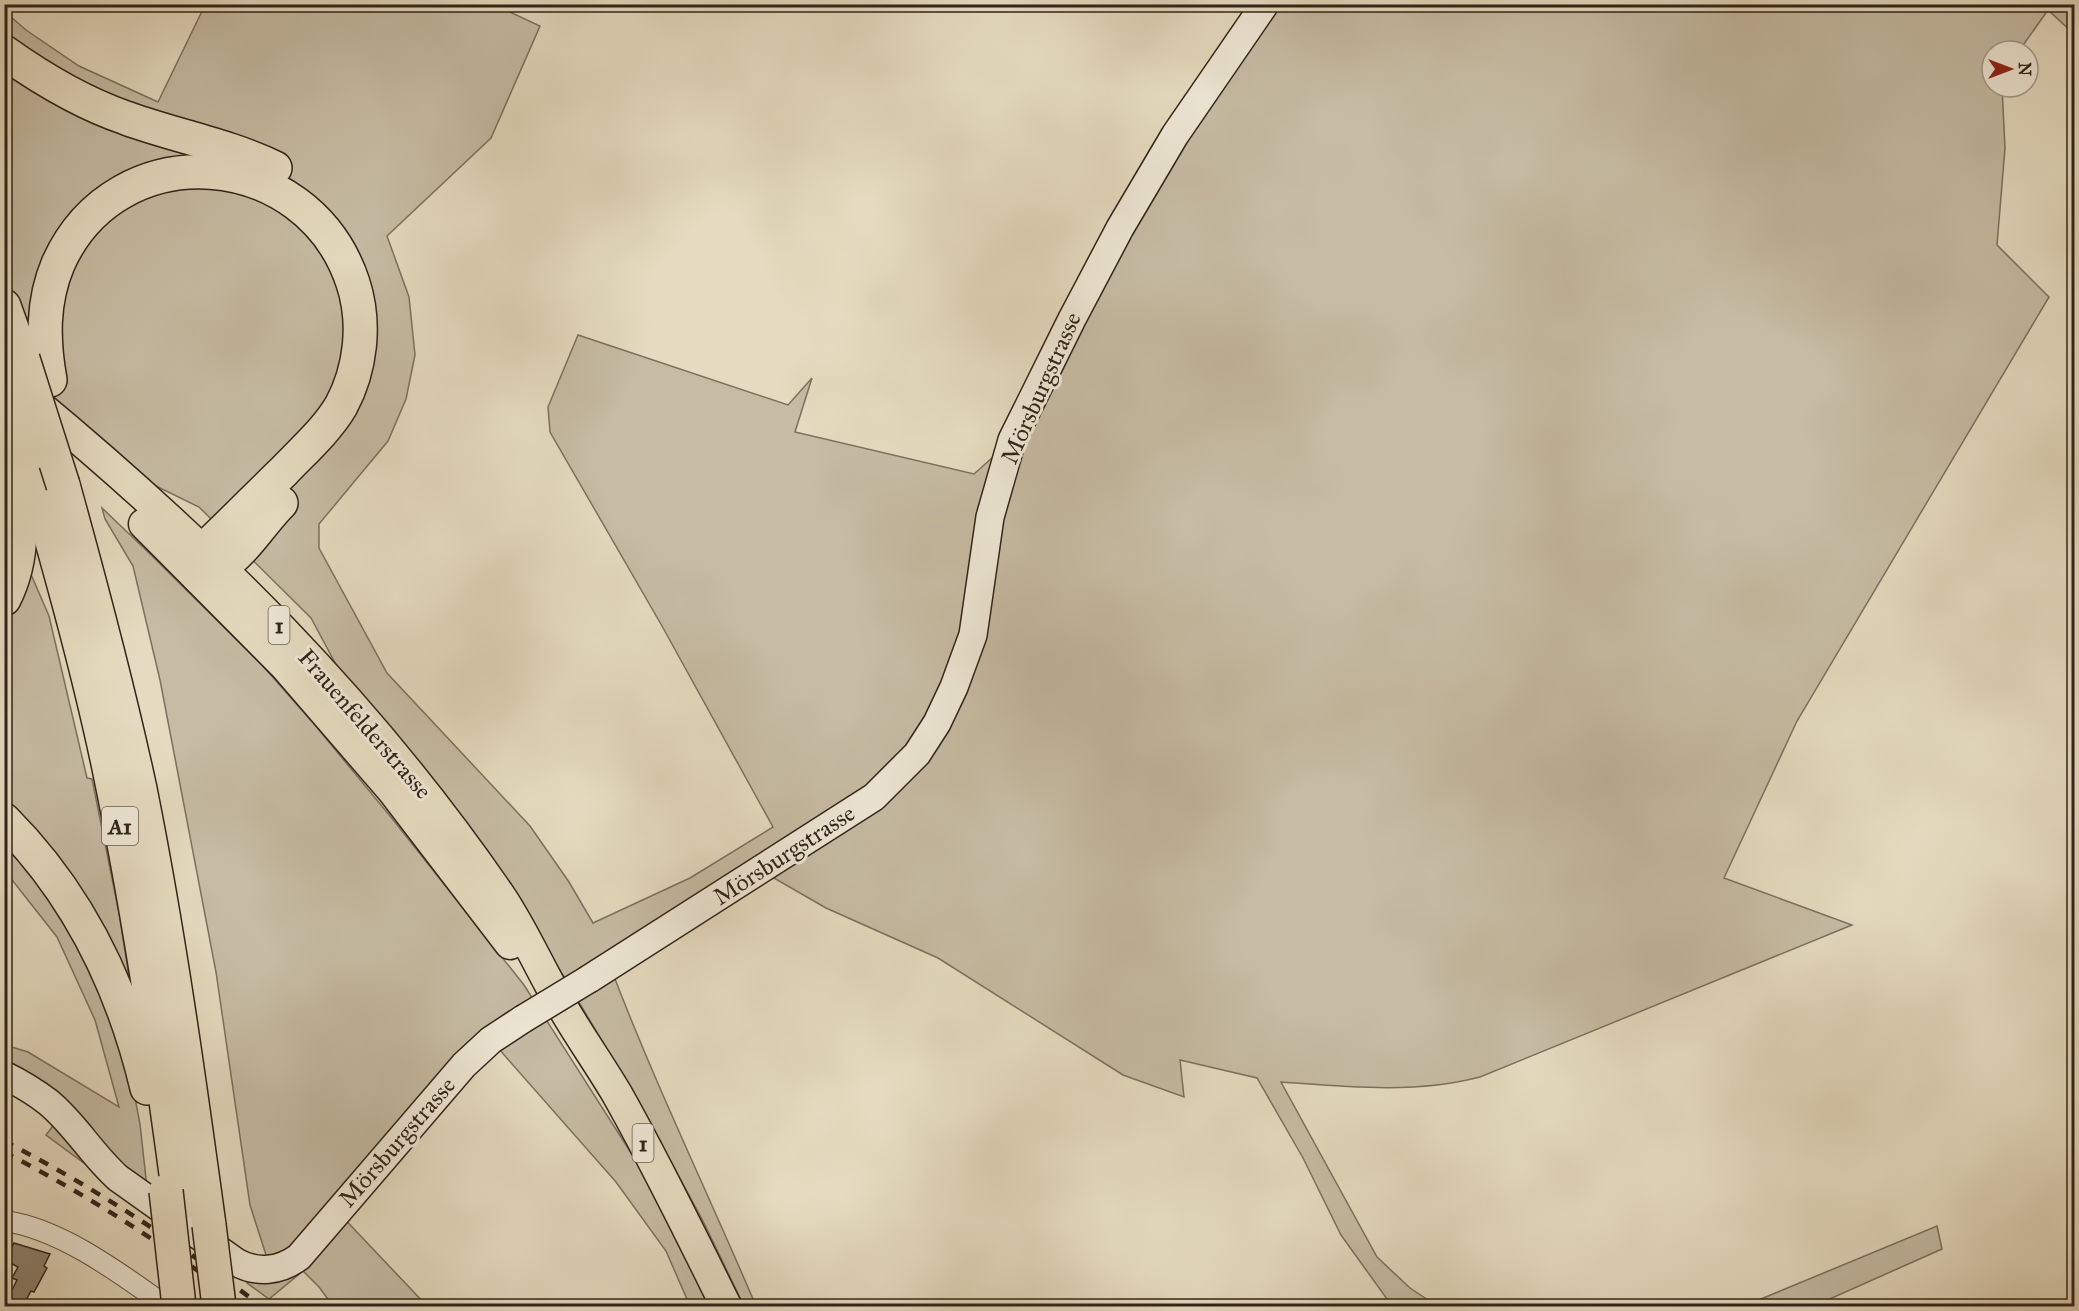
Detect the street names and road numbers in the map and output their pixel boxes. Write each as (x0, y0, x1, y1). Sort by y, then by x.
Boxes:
street label: Mörsburgstrasse (994, 308, 1088, 468)
road number: 1 (268, 606, 290, 644)
street label: Frauenfelderstrasse (292, 643, 438, 805)
street label: Mörsburgstrasse (708, 798, 860, 912)
road number: A1 (102, 807, 138, 845)
street label: Mörsburgstrasse (332, 1071, 462, 1213)
road number: 1 (632, 1124, 654, 1162)

